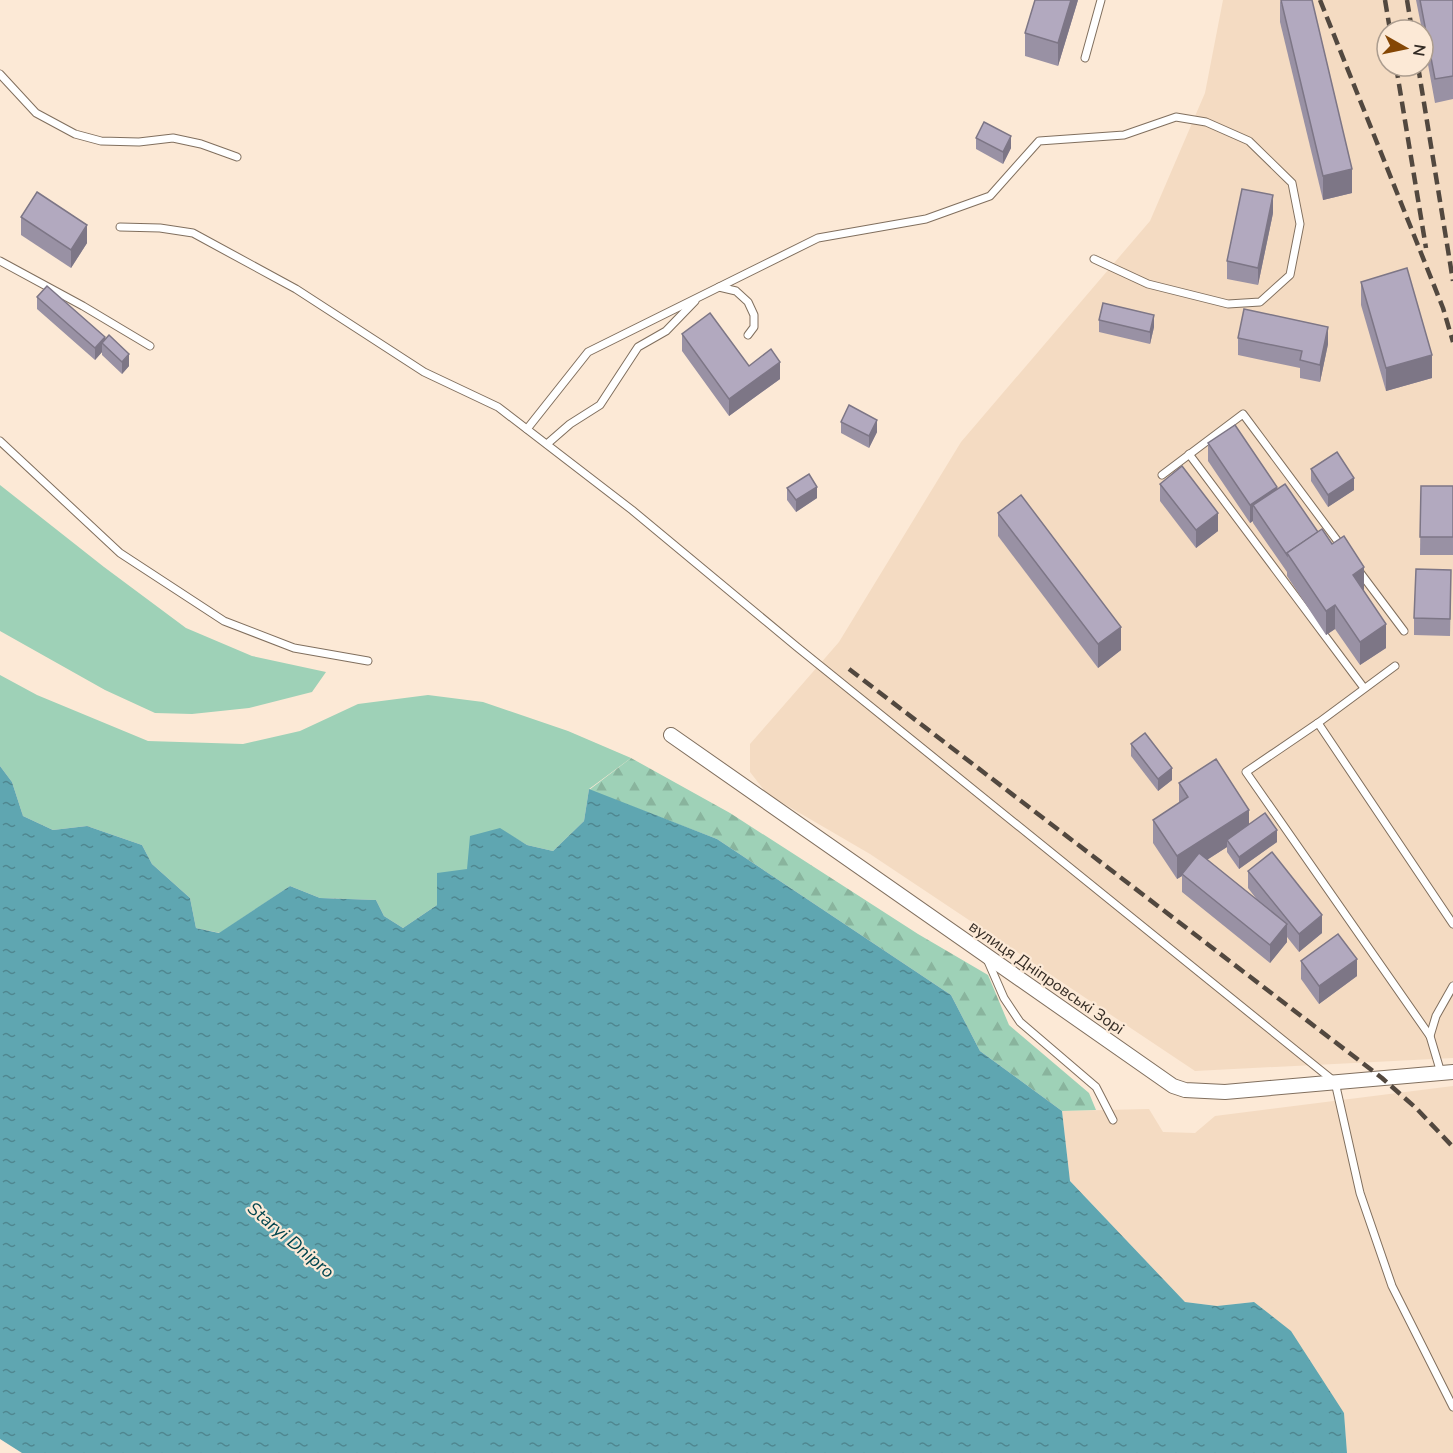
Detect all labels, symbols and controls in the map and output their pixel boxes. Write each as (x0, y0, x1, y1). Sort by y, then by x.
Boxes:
north arrow (1375, 18, 1435, 78)
text: N (1407, 43, 1431, 58)
street label: вулиця Дніпровські Зорі (964, 916, 1129, 1040)
water label: Staryi Dnipro (242, 1197, 340, 1283)

